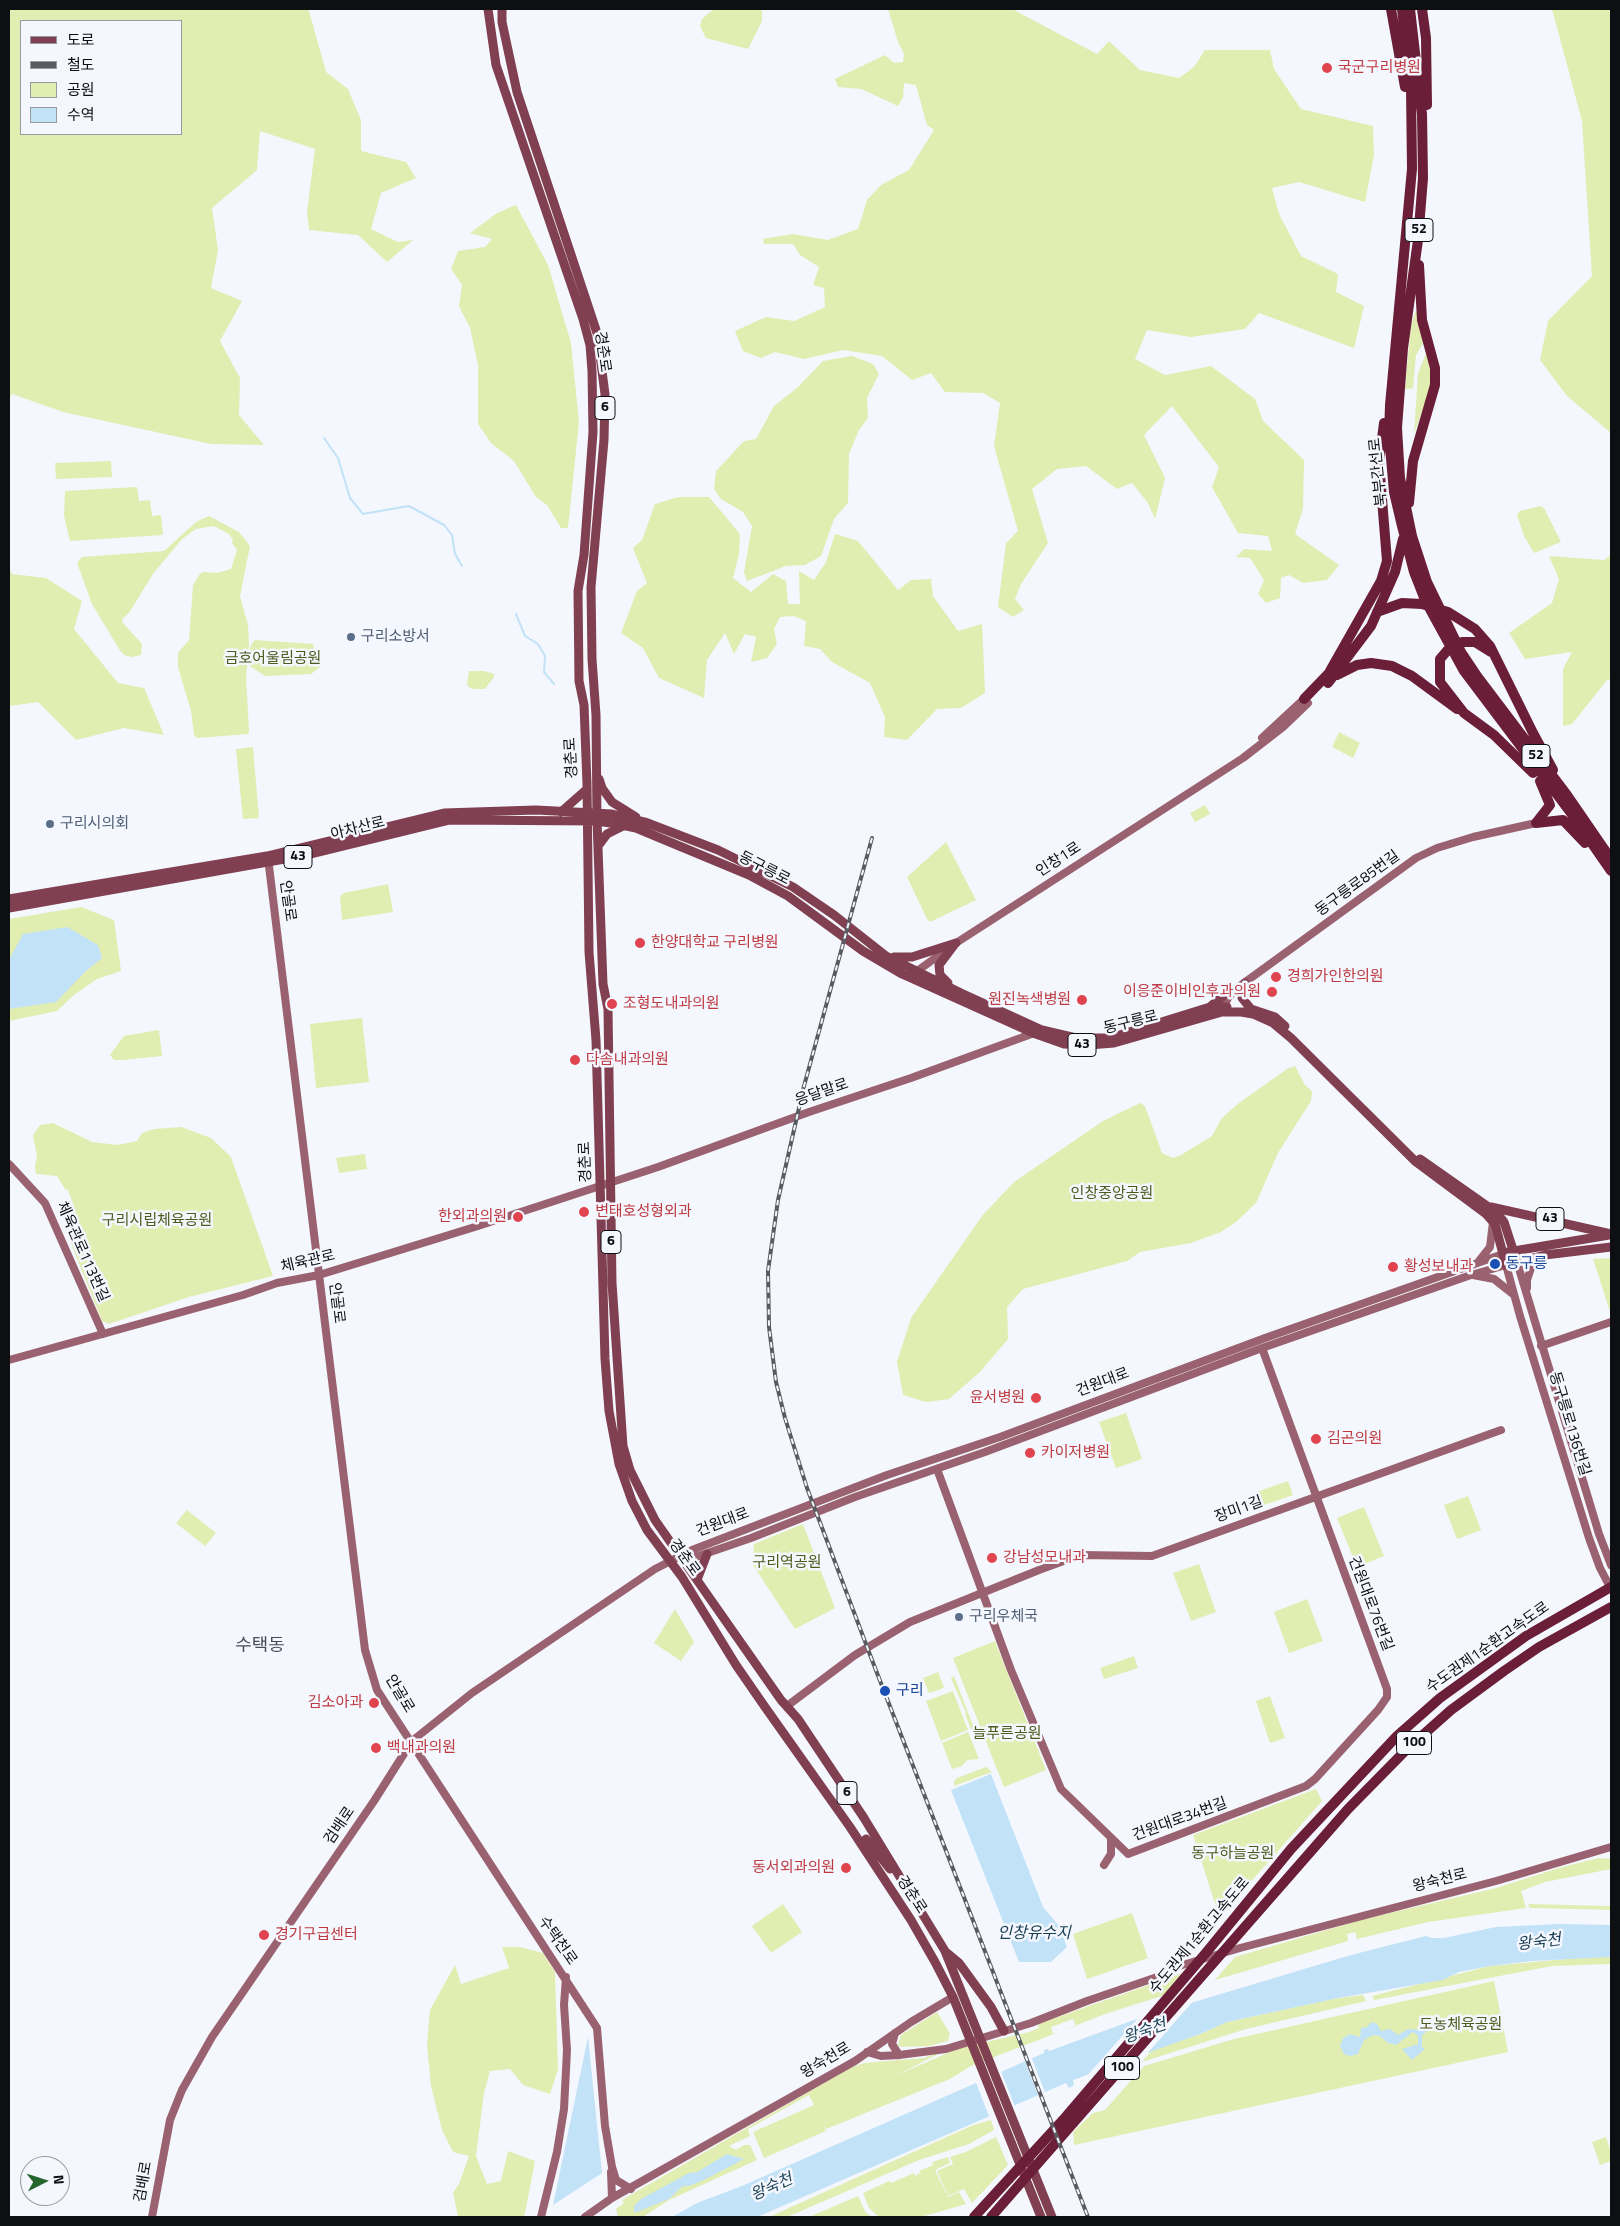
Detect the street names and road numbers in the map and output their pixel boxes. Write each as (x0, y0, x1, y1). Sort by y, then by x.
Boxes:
road number: 52 (1405, 218, 1433, 242)
street label: 경춘로 (590, 330, 614, 374)
road number: 6 (595, 396, 615, 419)
street label: 북부간선로 (1366, 437, 1392, 507)
street label: 경춘로 (562, 737, 582, 779)
road number: 52 (1522, 744, 1550, 768)
street label: 아차산로 (329, 814, 387, 844)
street label: 인창1로 (1033, 839, 1085, 881)
road number: 43 (284, 846, 312, 869)
street label: 동구릉로85번길 (1312, 847, 1404, 921)
street label: 동구릉로 (735, 848, 793, 890)
street label: 안골로 (275, 879, 299, 923)
street label: 동구릉로 (1102, 1008, 1160, 1038)
road number: 43 (1068, 1034, 1096, 1056)
street label: 응달말로 (793, 1076, 851, 1110)
street label: 경춘로 (576, 1141, 596, 1183)
street label: 체육관로113번길 (52, 1199, 112, 1305)
road number: 43 (1536, 1208, 1564, 1230)
road number: 6 (601, 1230, 621, 1254)
street label: 체육관로 (279, 1247, 337, 1277)
street label: 안골로 (325, 1281, 347, 1325)
street label: 건원대로 (1074, 1365, 1132, 1401)
street label: 동구릉로136번길 (1545, 1370, 1593, 1478)
street label: 장미1길 (1213, 1493, 1265, 1527)
street label: 건원대로 (694, 1505, 752, 1541)
street label: 경춘로 (665, 1536, 703, 1580)
street label: 건원대로76번길 (1344, 1554, 1396, 1654)
street label: 수도권제1순환고속도로 (1423, 1599, 1553, 1697)
street label: 안골로 (381, 1672, 417, 1716)
road number: 100 (1396, 1732, 1432, 1755)
road number: 6 (837, 1782, 857, 1805)
street label: 건원대로34번길 (1130, 1795, 1230, 1845)
street label: 검배로 (321, 1804, 359, 1848)
street label: 왕숙천로 (1411, 1866, 1469, 1896)
street label: 경춘로 (892, 1873, 930, 1917)
street label: 수도권제1순환고속도로 (1146, 1874, 1254, 1998)
street label: 수택천로 (534, 1913, 580, 1969)
street label: 왕숙천로 (798, 2039, 854, 2083)
road number: 100 (1104, 2056, 1140, 2080)
street label: 검배로 (132, 2160, 156, 2204)

